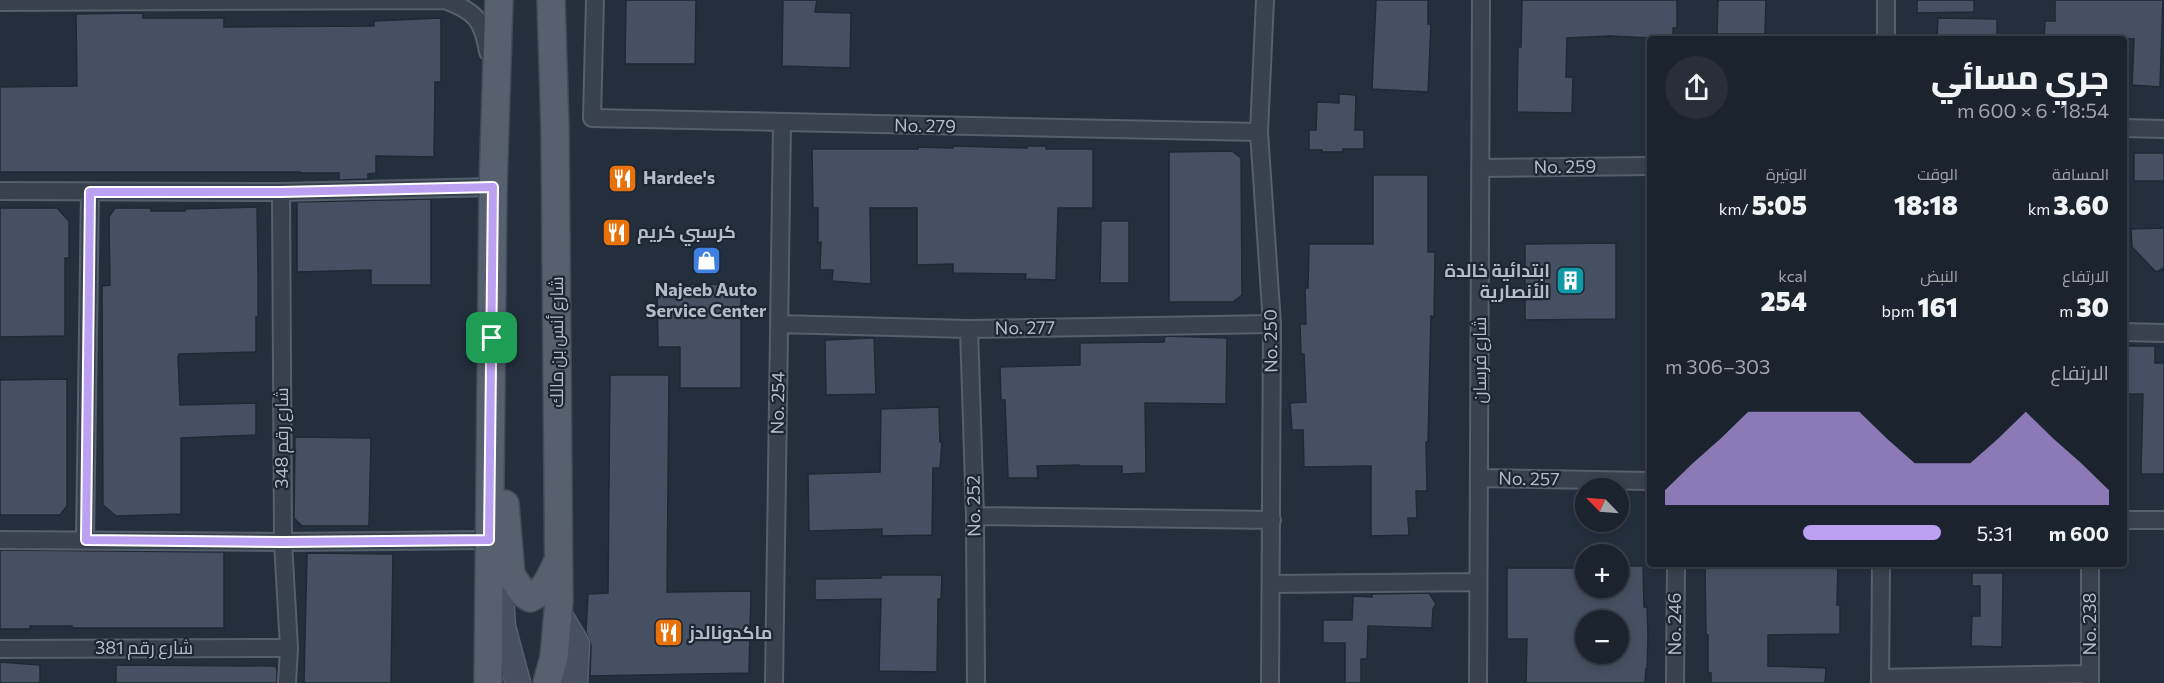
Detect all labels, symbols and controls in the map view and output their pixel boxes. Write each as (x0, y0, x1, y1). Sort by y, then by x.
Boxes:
text: جري مسائي (1931, 55, 2109, 96)
button: share (1665, 56, 1728, 119)
text: 18:54 · 6 × 600 m (1957, 98, 2109, 122)
street label: No. 279 (894, 113, 956, 137)
street label: No. 259 (1533, 154, 1597, 178)
restaurant icon: Hardee's (606, 162, 638, 194)
text: الوتيرة (1766, 164, 1807, 183)
text: الوقت (1917, 164, 1958, 183)
text: المسافة (2052, 164, 2109, 183)
place label: Hardee's (643, 166, 715, 188)
text: 5:05 (1752, 189, 1807, 220)
text: 18:18 (1894, 189, 1958, 220)
text: 3.60 (2053, 189, 2109, 220)
text: /km (1719, 199, 1752, 218)
text: km (2028, 199, 2053, 218)
restaurant icon: كرسبي كريم (600, 216, 632, 248)
place label: كرسبي كريم (637, 220, 736, 247)
shop icon: Najeeb Auto Service Center (690, 245, 722, 277)
place label: ابتدائية خالدة الأنصارية (1445, 259, 1550, 302)
building icon: ابتدائية خالدة الأنصارية (1555, 265, 1587, 297)
text: kcal (1778, 266, 1807, 285)
text: النبض (1920, 266, 1958, 285)
text: الارتفاع (2062, 266, 2109, 285)
street label: شارع أنس بن مالك (545, 276, 569, 408)
place label: Najeeb Auto Service Center (646, 278, 767, 321)
text: 254 (1761, 285, 1807, 316)
text: 161 (1918, 291, 1958, 322)
text: 30 (2076, 291, 2109, 322)
text: bpm (1882, 301, 1918, 320)
text: m (2059, 301, 2076, 320)
street label: No. 250 (1258, 309, 1282, 373)
pin (466, 312, 517, 363)
street label: No. 277 (995, 315, 1055, 339)
street label: شارع فرسان (1468, 317, 1492, 403)
icon: arrive (475, 321, 508, 354)
text: 303–306 m (1665, 354, 1771, 378)
text: الارتفاع (2050, 360, 2109, 384)
street label: No. 254 (765, 371, 789, 435)
street label: شارع رقم 348 (270, 387, 294, 489)
street label: No. 257 (1498, 466, 1560, 490)
street label: No. 252 (961, 475, 985, 537)
north arrow (1575, 478, 1629, 532)
map controls (1575, 478, 1629, 664)
text: 5:31 (1977, 521, 2013, 545)
text: 600 m (2049, 521, 2109, 545)
button: + (1575, 544, 1629, 598)
street label: No. 246 (1663, 593, 1685, 655)
street label: No. 238 (2078, 593, 2100, 655)
button: − (1575, 610, 1629, 664)
restaurant icon: ماكدونالدز (652, 617, 684, 649)
place label: ماكدونالدز (688, 621, 772, 644)
street label: شارع رقم 381 (95, 636, 193, 660)

